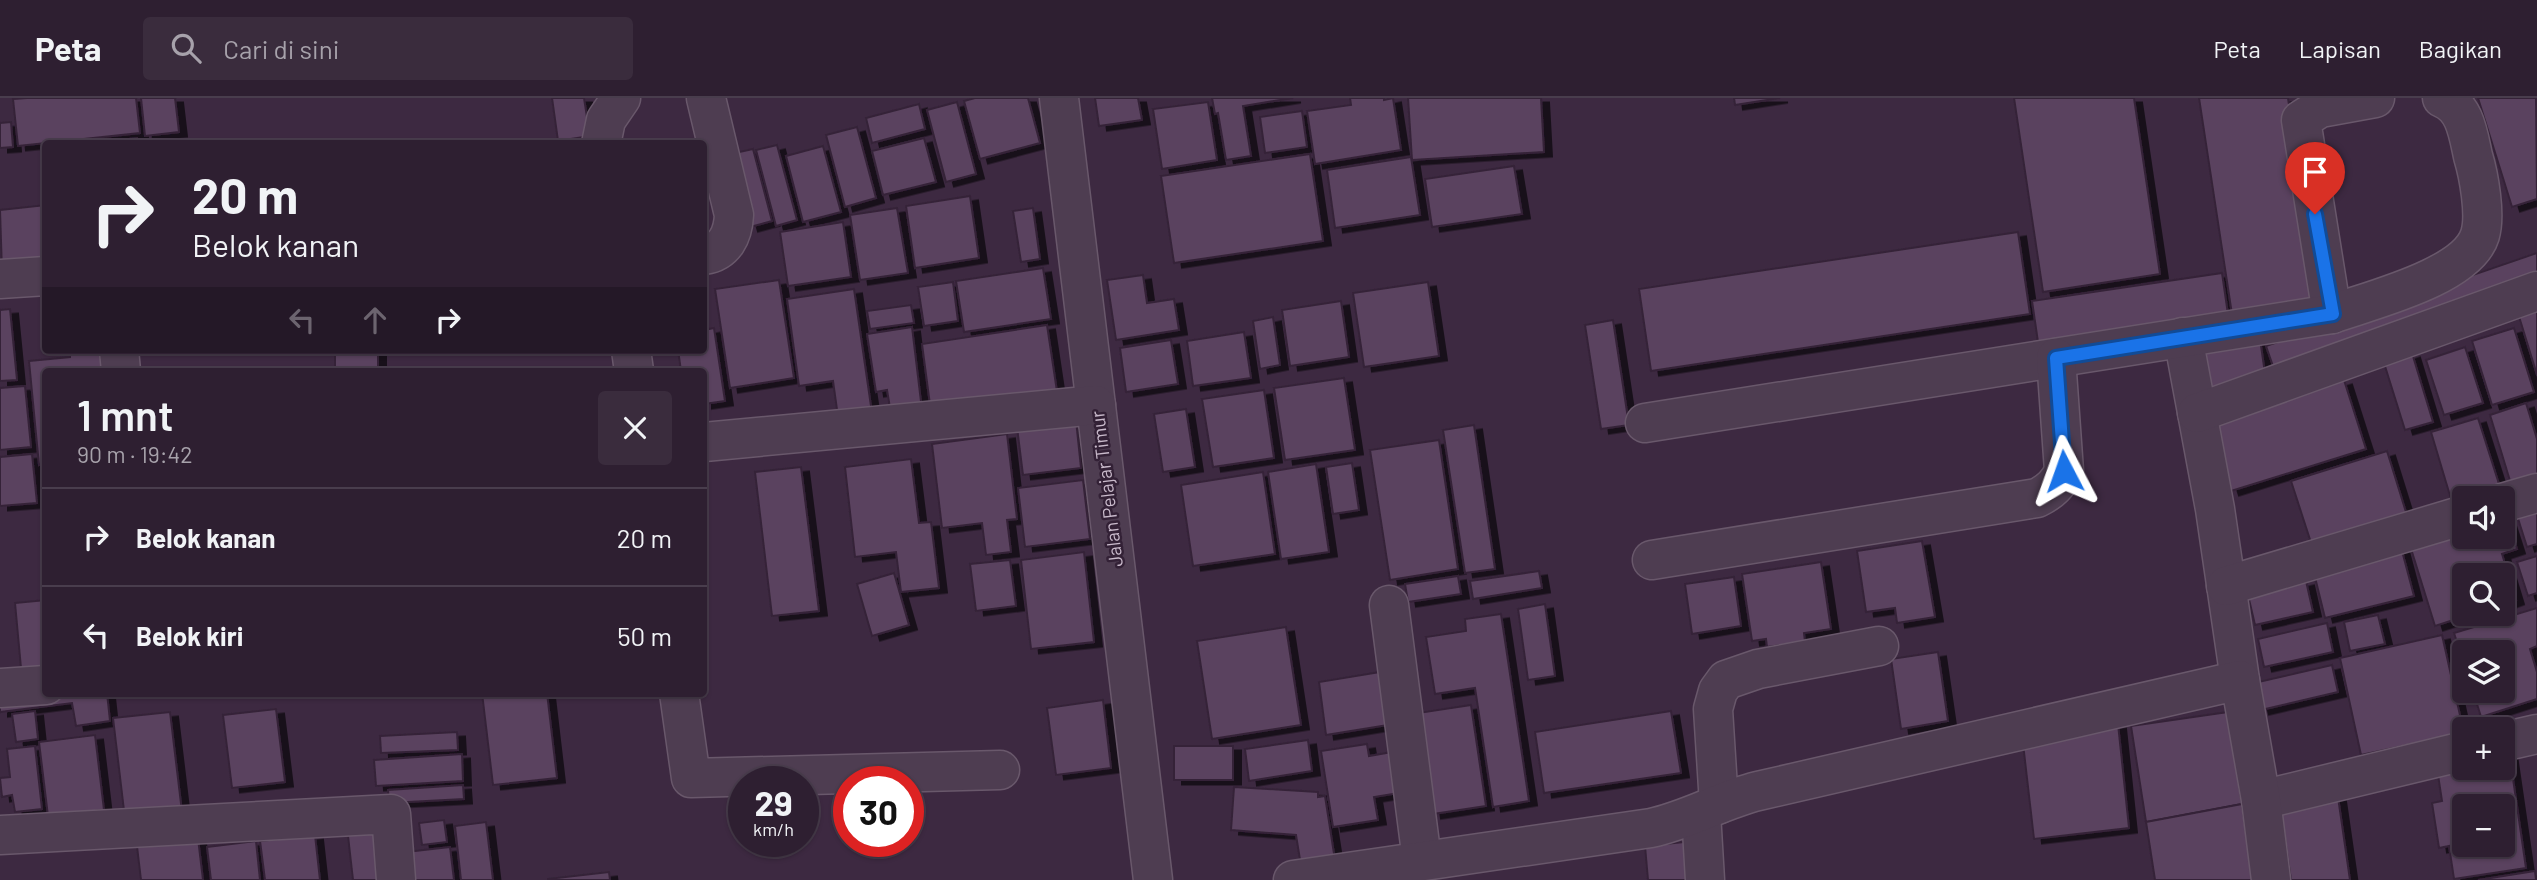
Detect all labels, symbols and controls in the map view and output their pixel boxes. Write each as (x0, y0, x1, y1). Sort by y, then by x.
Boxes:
search box (143, 17, 633, 80)
text: Peta (35, 28, 101, 68)
icon: search (167, 29, 205, 67)
text: Cari di sini (223, 33, 339, 64)
text: Peta (2213, 34, 2261, 63)
text: Lapisan (2299, 34, 2381, 63)
text: Bagikan (2419, 34, 2502, 63)
pin (2285, 142, 2345, 214)
icon: arrive (2296, 153, 2334, 191)
text: 20 m (192, 165, 298, 224)
icon: right (77, 168, 168, 259)
text: Belok kanan (192, 225, 359, 263)
icon: left (283, 301, 321, 339)
icon: ahead (356, 301, 394, 339)
icon: right (429, 301, 467, 339)
text: 1 mnt (77, 389, 174, 439)
button: close (598, 391, 672, 465)
street label: Jalan Pelajar Timur (1085, 410, 1127, 568)
position arrow (2027, 434, 2101, 508)
text: 90 m · 19:42 (77, 440, 192, 468)
map controls (2452, 486, 2515, 857)
button: sound (2452, 486, 2515, 549)
icon: right (77, 518, 115, 556)
text: Belok kanan (136, 522, 275, 553)
text: 20 m (617, 522, 672, 553)
button: search (2452, 563, 2515, 626)
icon: left (77, 616, 115, 654)
text: Belok kiri (136, 620, 243, 651)
text: 50 m (617, 620, 672, 651)
button: layers (2452, 640, 2515, 703)
button: + (2452, 717, 2515, 780)
speed limit sign: 30 (833, 766, 924, 857)
text: 29 (754, 781, 793, 823)
button: − (2452, 794, 2515, 857)
text: km/h (753, 818, 794, 840)

